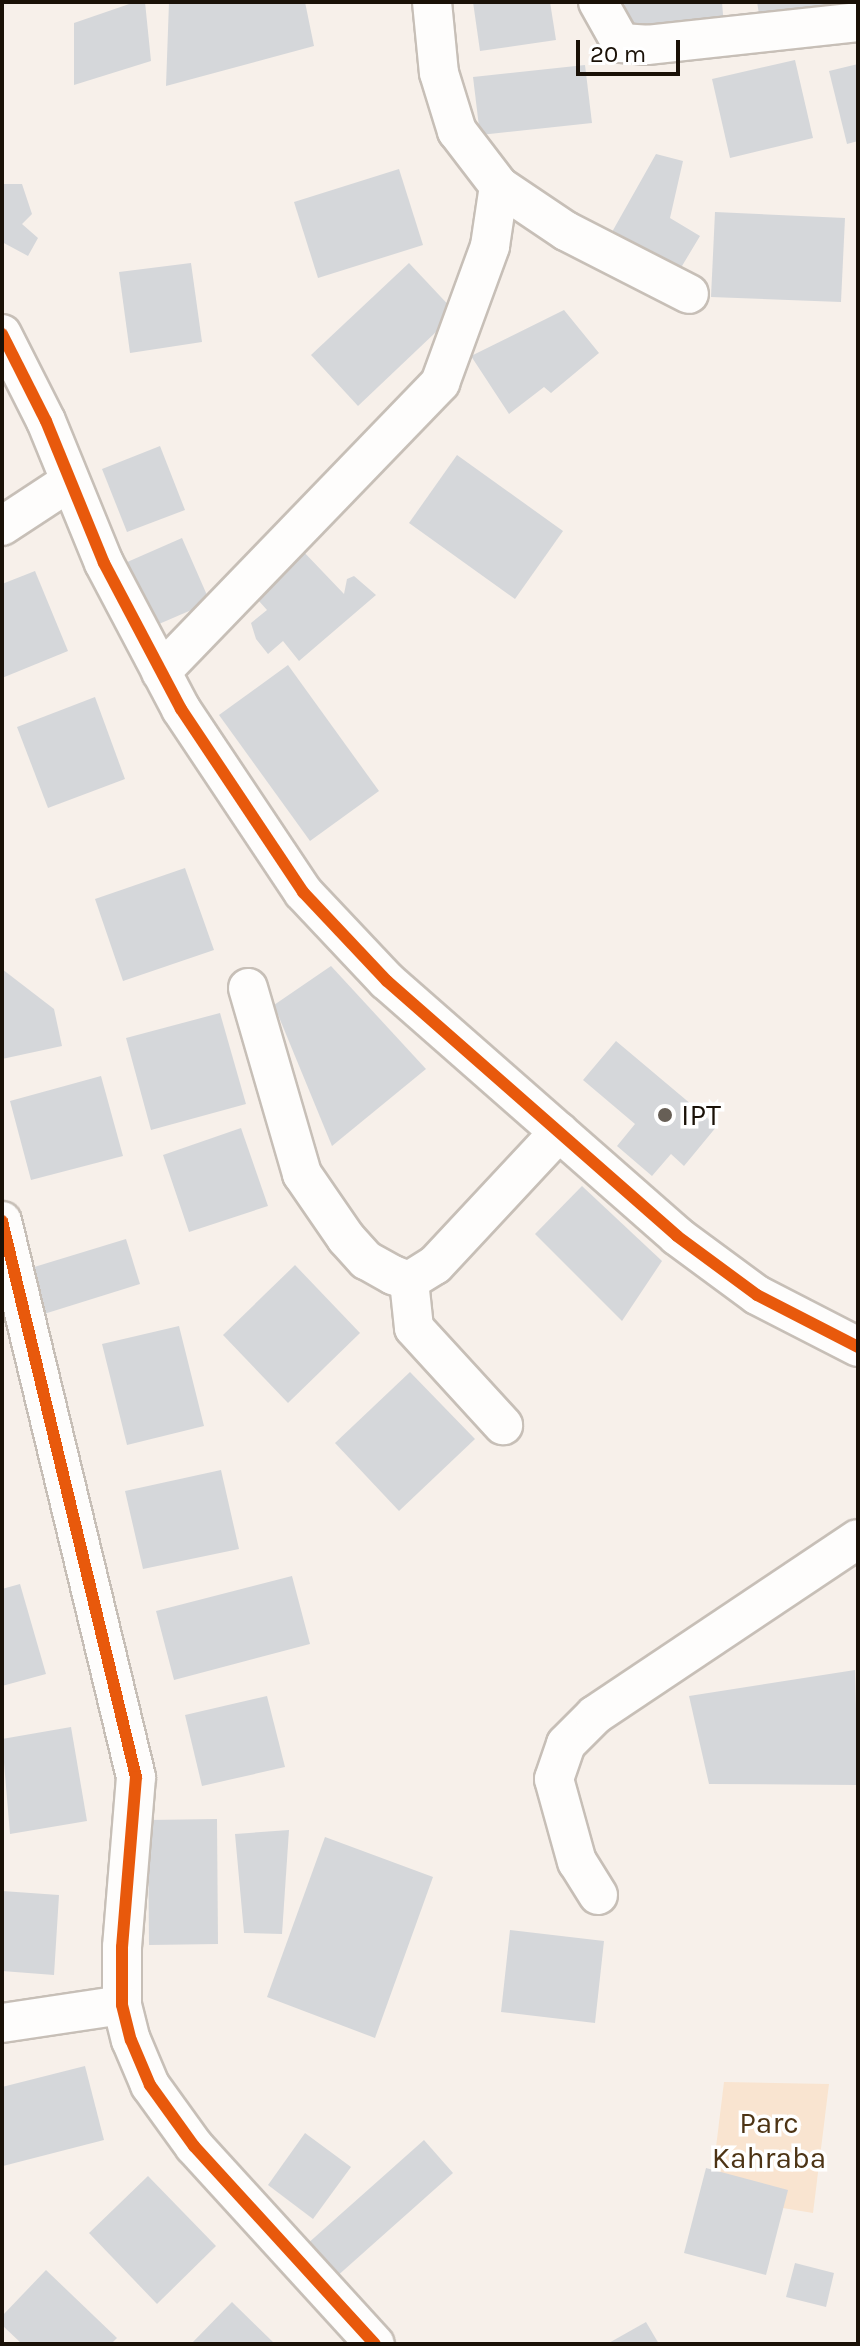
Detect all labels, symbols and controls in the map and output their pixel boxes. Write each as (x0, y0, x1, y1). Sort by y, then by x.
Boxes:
scale bar (580, 24, 684, 74)
text: 20 m (590, 40, 646, 68)
place label: IPT (681, 1097, 721, 1133)
marker: IPT (656, 1106, 674, 1124)
park label: Parc Kahraba (712, 2105, 826, 2176)

